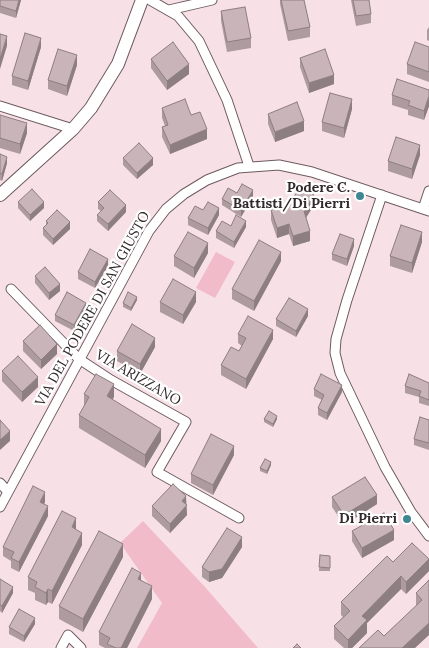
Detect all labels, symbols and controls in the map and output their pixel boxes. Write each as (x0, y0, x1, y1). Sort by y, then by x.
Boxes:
place label: Podere C. Battisti/Di Pierri (233, 180, 350, 212)
marker: Podere C. Battisti/Di Pierri (354, 190, 366, 202)
street label: VIA DEL PODERE DI SAN GIUSTO (32, 209, 154, 409)
street label: VIA ARIZZANO (92, 347, 184, 409)
place label: Di Pierri (339, 511, 397, 527)
marker: Di Pierri (401, 513, 413, 525)

